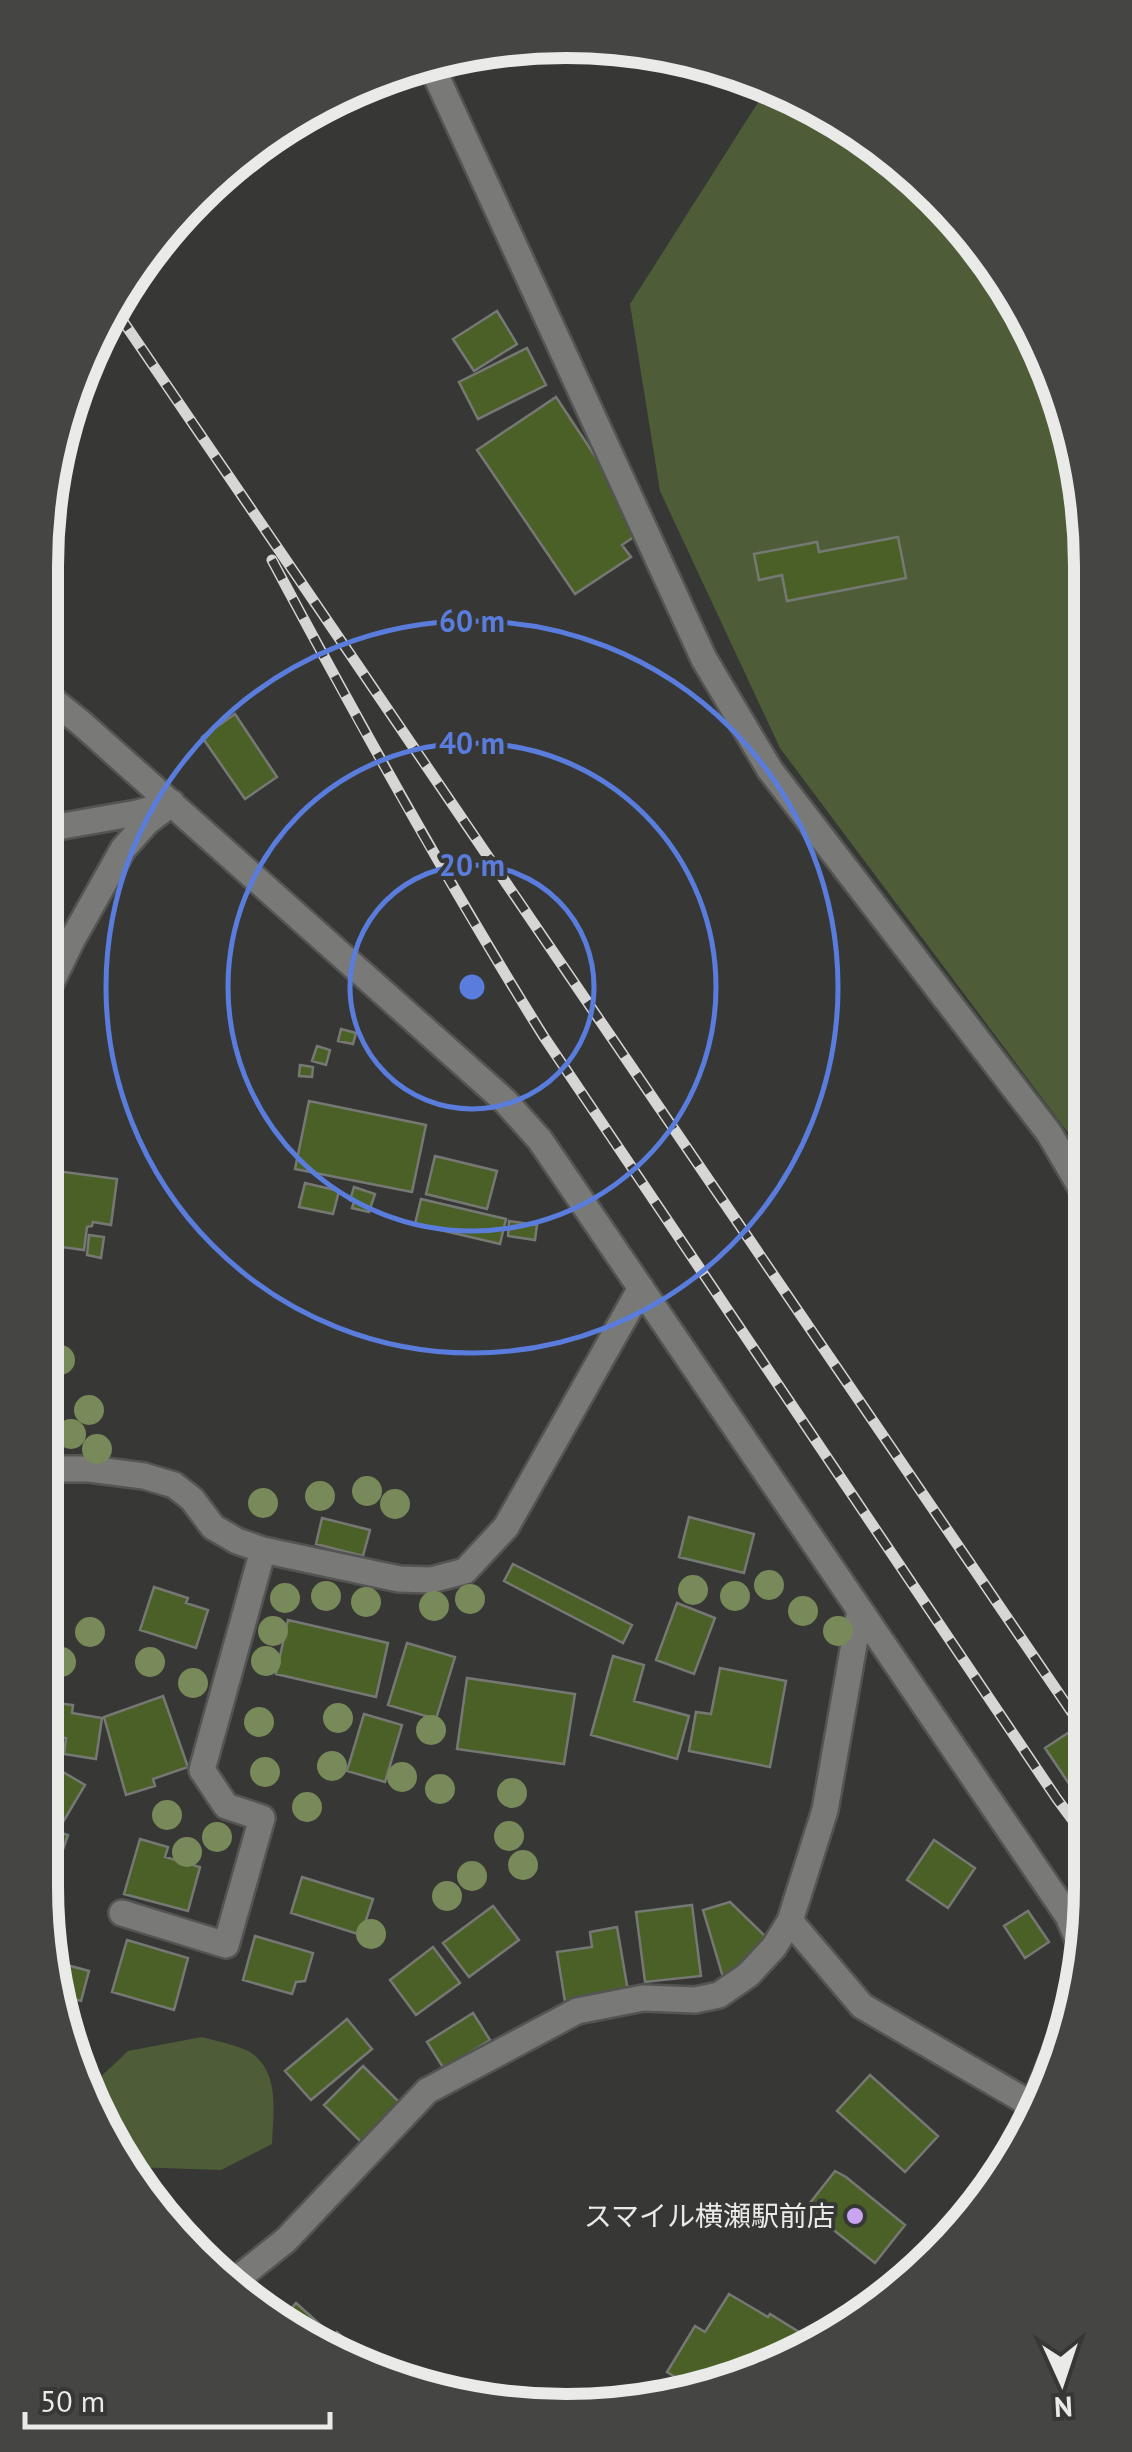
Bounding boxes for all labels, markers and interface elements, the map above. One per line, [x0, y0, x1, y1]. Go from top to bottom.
text: 60 m [439, 601, 505, 640]
text: 40 m [439, 723, 505, 762]
text: 20 m [439, 845, 505, 884]
centre of rings [454, 969, 490, 1005]
place label: スマイル横瀬駅前店 [584, 2197, 835, 2234]
marker: スマイル横瀬駅前店 [844, 2205, 866, 2227]
north arrow [1012, 2332, 1112, 2432]
scale bar [25, 2367, 330, 2429]
text: 50 m [40, 2381, 105, 2420]
text: N [1053, 2389, 1073, 2426]

